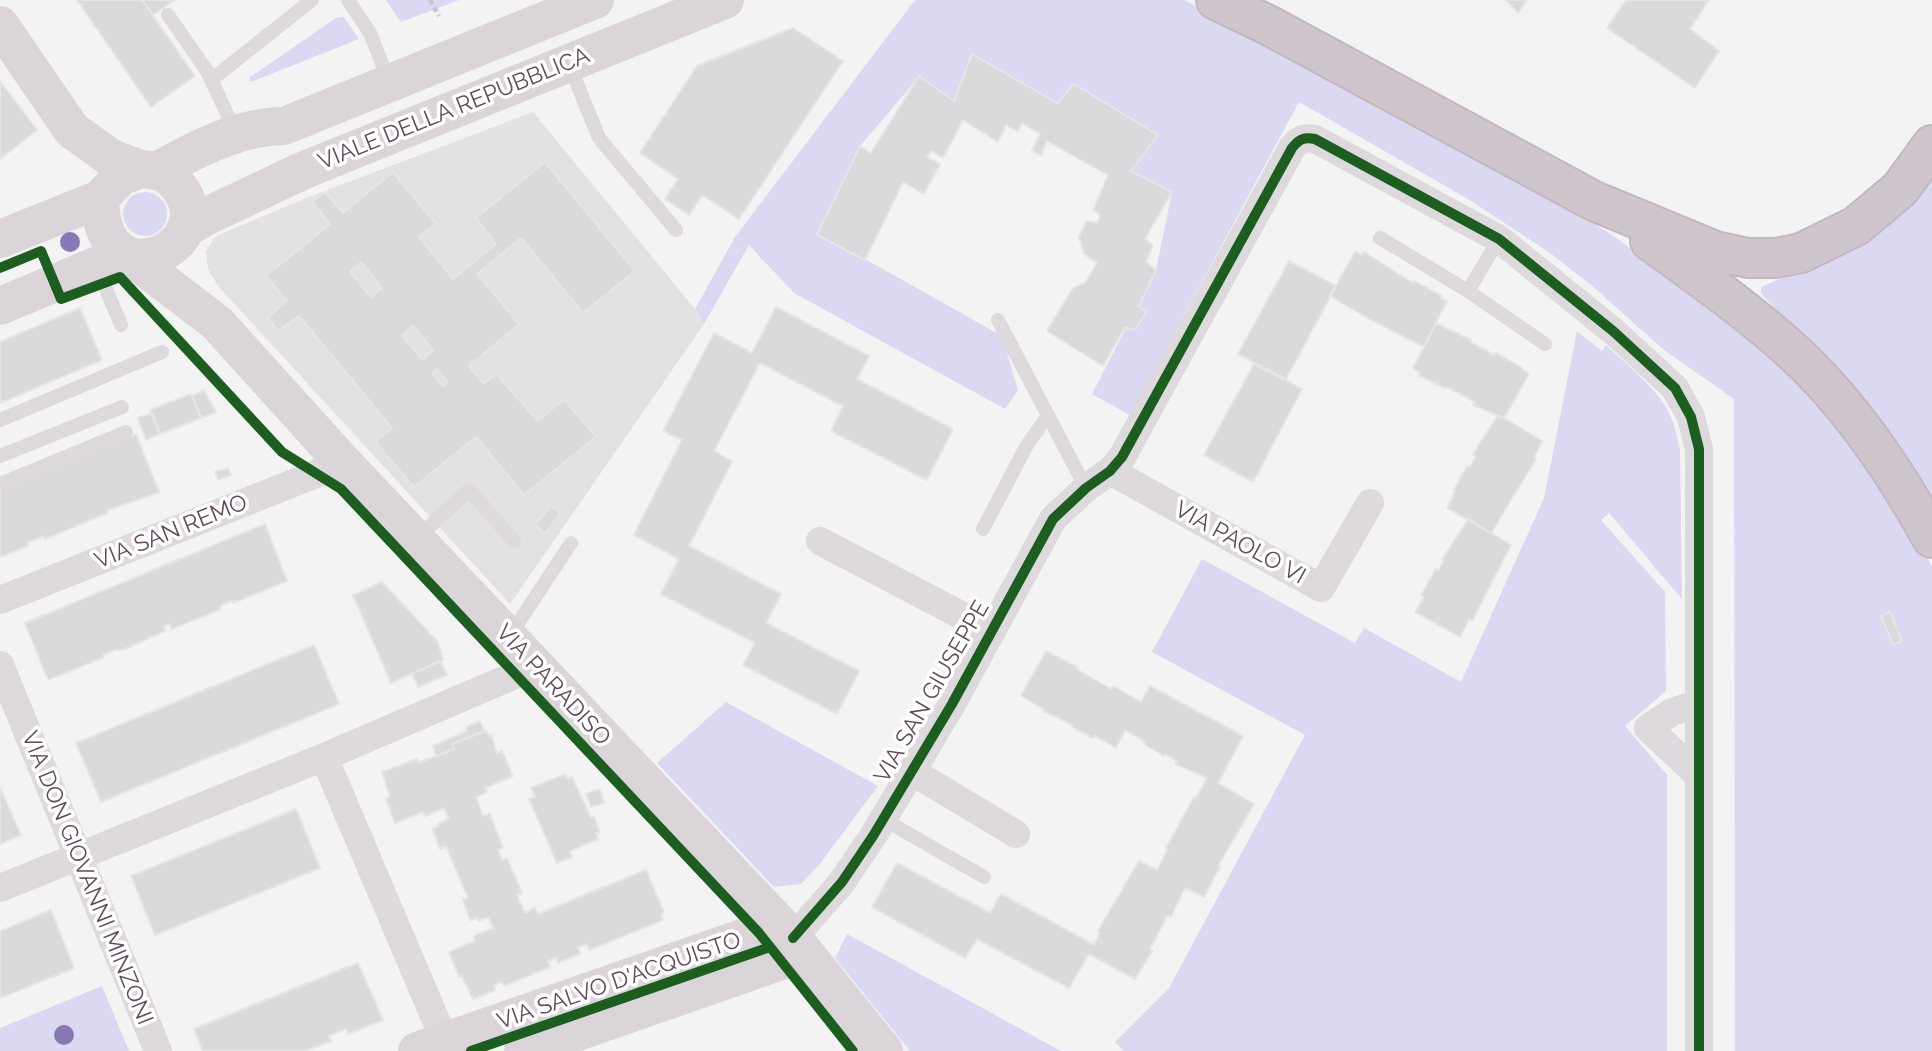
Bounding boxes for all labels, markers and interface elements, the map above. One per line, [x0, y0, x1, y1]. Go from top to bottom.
street label: VIALE DELLA REPUBBLICA [314, 42, 594, 176]
street label: VIA SAN REMO [91, 489, 251, 575]
street label: VIA PAOLO VI [1170, 496, 1310, 590]
street label: VIA SAN GIUSEPPE [869, 596, 995, 788]
street label: VIA PARADISO [490, 619, 616, 751]
street label: VIA DON GIOVANNI MINZONI [15, 727, 159, 1029]
street label: VIA SALVO D'ACQUISTO [493, 926, 745, 1036]

